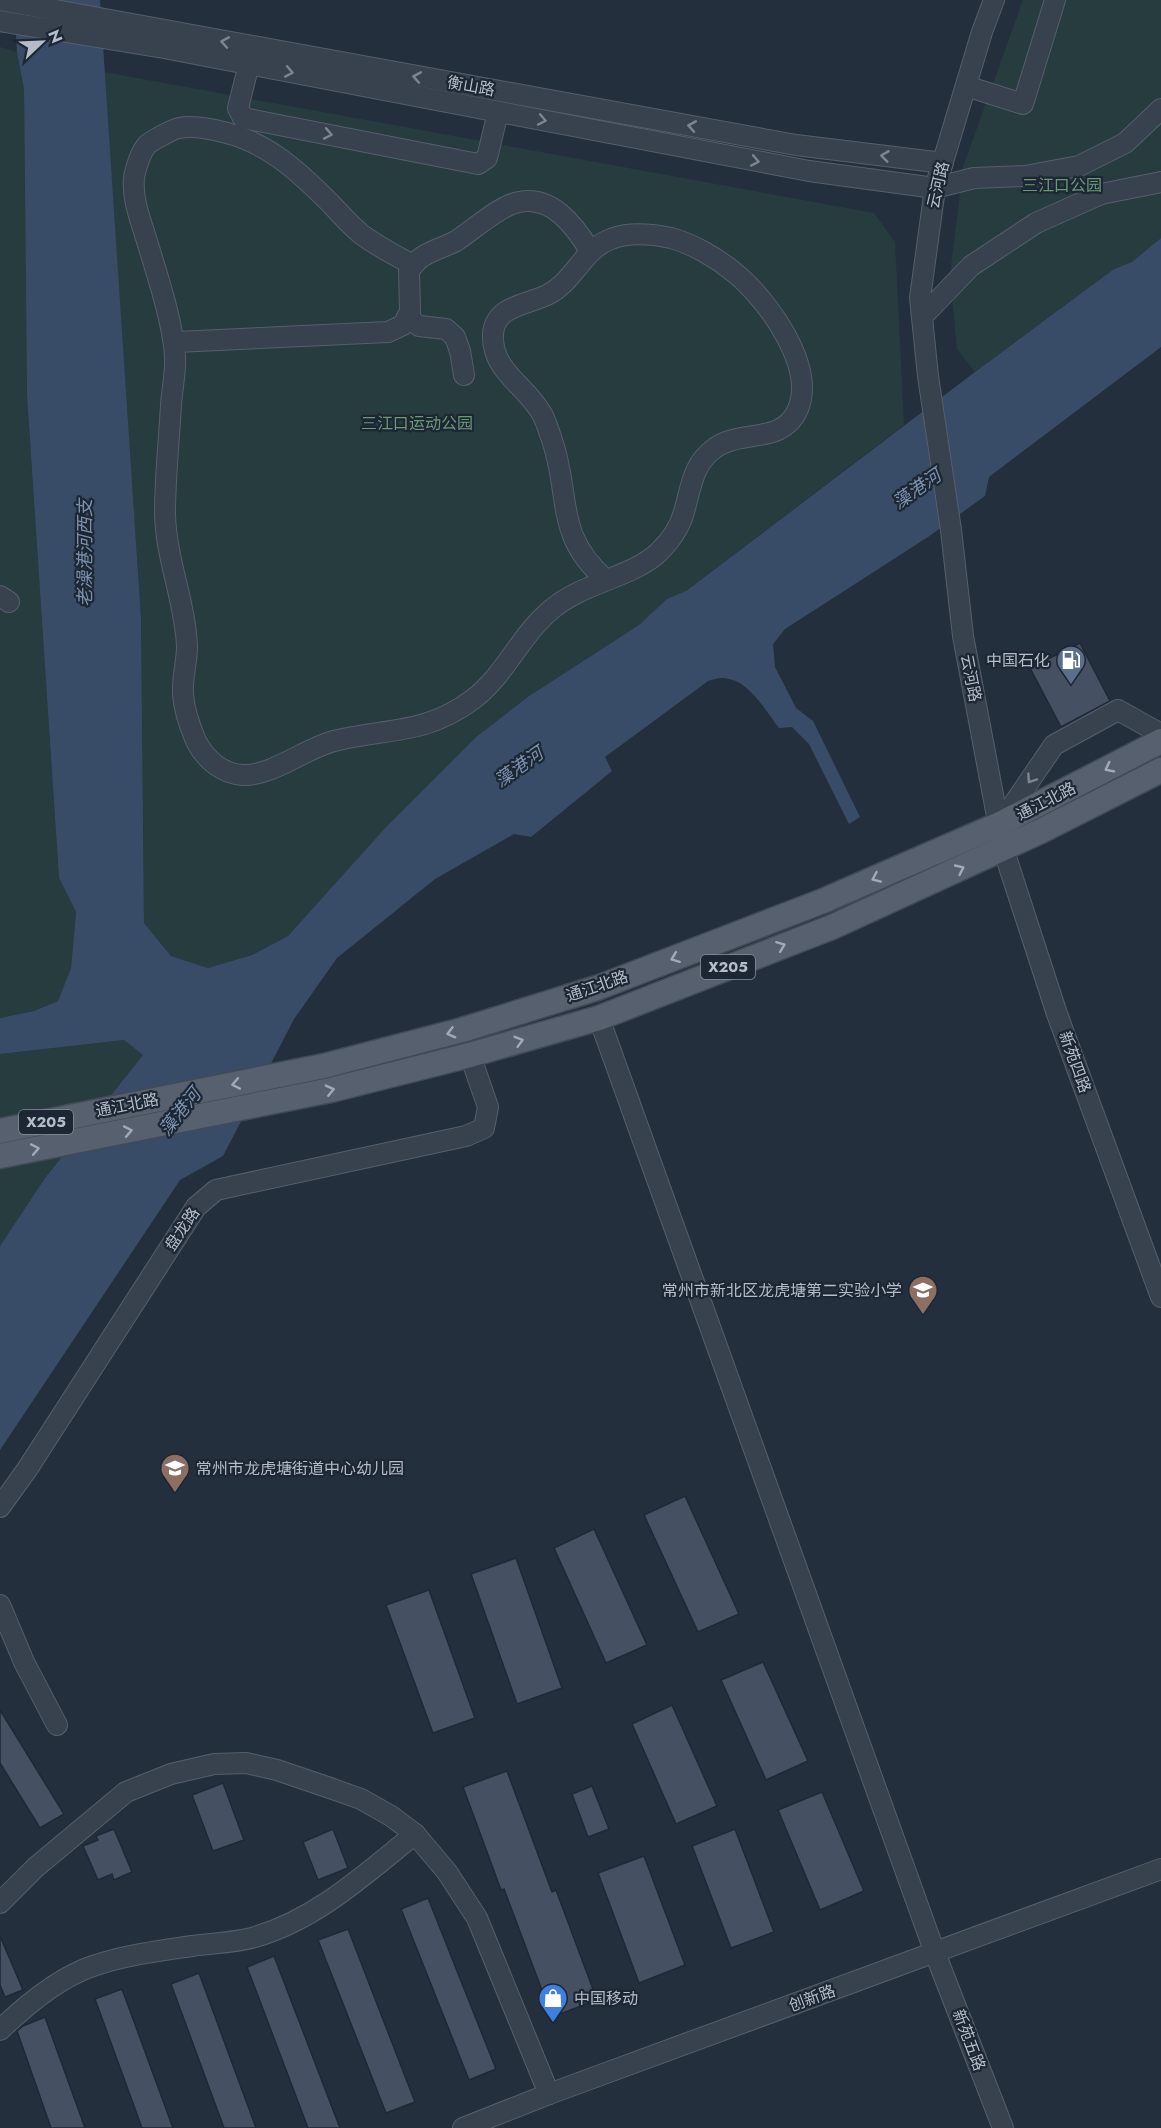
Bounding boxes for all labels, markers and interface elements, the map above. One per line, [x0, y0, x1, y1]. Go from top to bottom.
north arrow [12, 12, 72, 72]
text: N [42, 26, 68, 47]
one-way arrow [221, 36, 231, 49]
one-way arrow [284, 65, 294, 78]
one-way arrow [413, 71, 422, 83]
street label: 衡山路 [445, 71, 497, 101]
one-way arrow [537, 113, 547, 126]
one-way arrow [687, 120, 697, 133]
one-way arrow [323, 127, 333, 140]
one-way arrow [880, 150, 889, 162]
one-way arrow [749, 154, 759, 167]
street label: 云河路 [921, 159, 955, 211]
park label: 三江口公园 [1022, 174, 1102, 197]
park label: 三江口运动公园 [361, 412, 473, 435]
water label: 藻港河 [887, 461, 949, 515]
water label: 老澡港河西支 [72, 497, 98, 607]
fuel station icon: 中国石化 [1055, 644, 1087, 686]
place label: 中国石化 [986, 649, 1050, 672]
street label: 云河路 [955, 652, 987, 704]
water label: 藻港河 [489, 739, 551, 793]
one-way arrow [1105, 761, 1115, 772]
one-way arrow [1027, 773, 1038, 784]
street label: 通江北路 [1012, 776, 1080, 826]
one-way arrow [954, 864, 965, 876]
one-way arrow [871, 870, 882, 882]
one-way arrow [776, 941, 786, 954]
one-way arrow [670, 950, 681, 963]
road number: X205 [701, 955, 755, 979]
street label: 通江北路 [563, 965, 631, 1007]
one-way arrow [446, 1026, 456, 1039]
street label: 新苑四路 [1053, 1028, 1097, 1096]
one-way arrow [513, 1036, 524, 1048]
one-way arrow [231, 1077, 241, 1090]
water label: 藻港河 [153, 1081, 209, 1141]
one-way arrow [325, 1085, 335, 1098]
street label: 通江北路 [93, 1088, 161, 1122]
road number: X205 [19, 1110, 73, 1134]
one-way arrow [122, 1125, 132, 1138]
one-way arrow [30, 1143, 40, 1156]
street label: 盘龙路 [159, 1203, 205, 1255]
school or university icon: 常州市新北区龙虎塘第二实验小学 [907, 1274, 939, 1316]
place label: 常州市新北区龙虎塘第二实验小学 [662, 1279, 902, 1302]
school or university icon: 常州市龙虎塘街道中心幼儿园 [159, 1452, 191, 1494]
place label: 常州市龙虎塘街道中心幼儿园 [196, 1457, 404, 1480]
street label: 创新路 [786, 1979, 838, 2017]
shop icon: 中国移动 [537, 1982, 569, 2024]
place label: 中国移动 [574, 1987, 638, 2010]
street label: 新苑五路 [947, 2006, 991, 2074]

